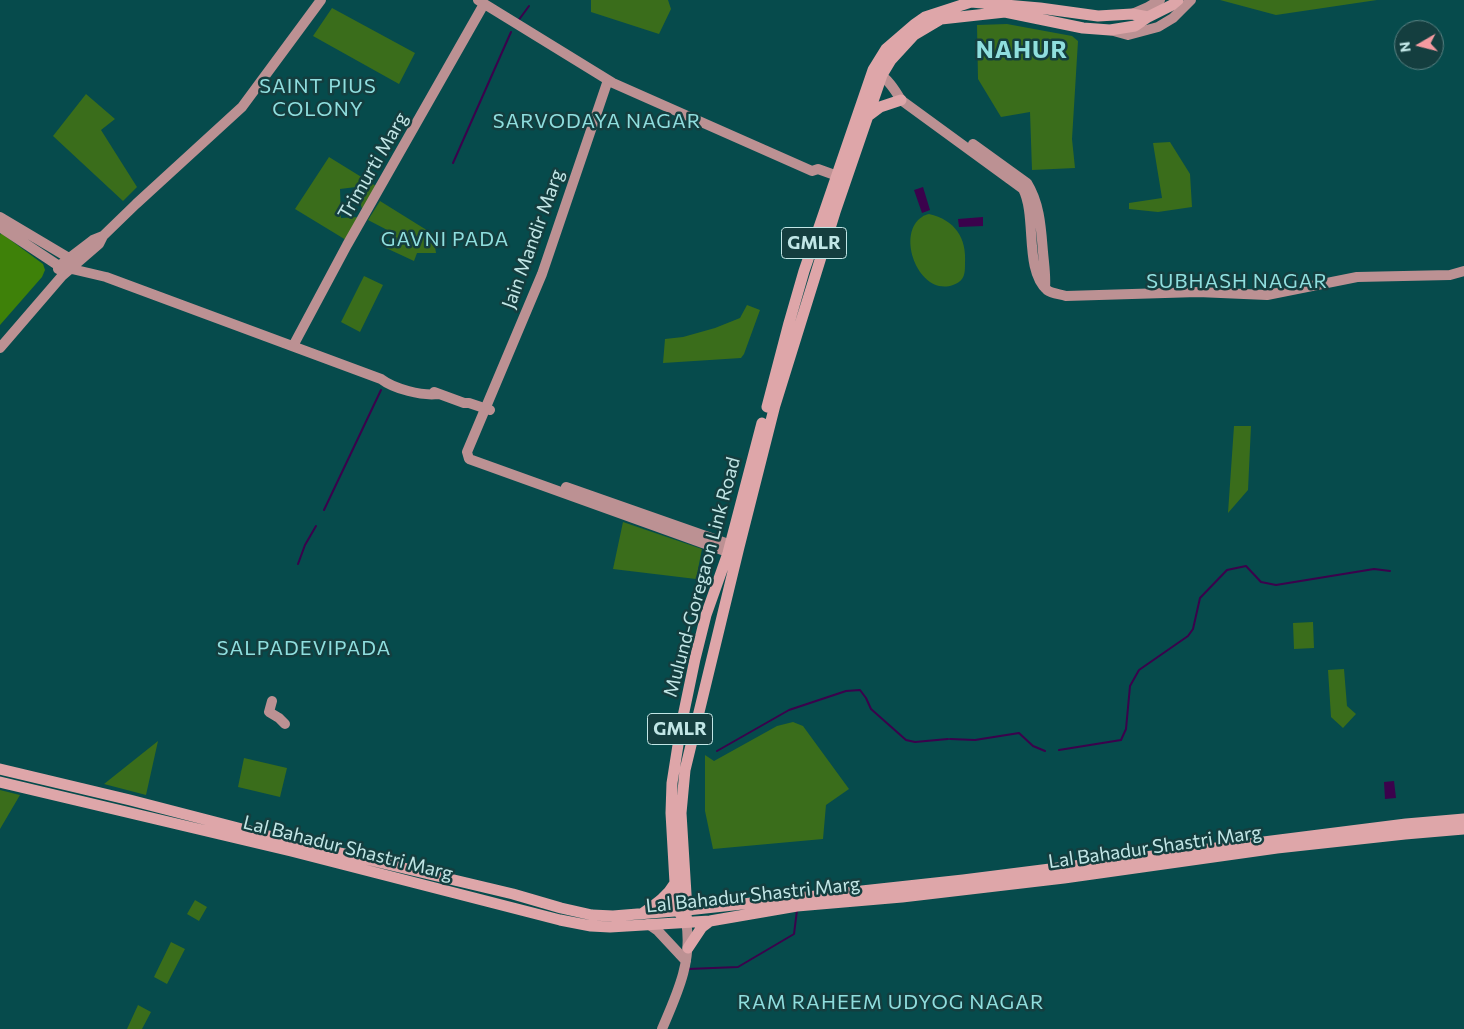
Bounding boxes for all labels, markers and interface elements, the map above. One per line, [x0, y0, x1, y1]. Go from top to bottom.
north arrow [1394, 20, 1444, 70]
district label: NAHUR [975, 36, 1069, 64]
text: N [1395, 41, 1414, 53]
district label: SAINT PIUS COLONY [258, 74, 378, 121]
street label: Trimurti Marg [333, 108, 413, 224]
district label: SARVODAYA NAGAR [491, 109, 703, 133]
street label: Jain Mandir Marg [497, 166, 569, 312]
district label: GAVNI PADA [380, 227, 510, 251]
road number: GMLR [782, 228, 846, 258]
district label: SUBHASH NAGAR [1145, 269, 1329, 293]
street label: Mulund-Goregaon Link Road [659, 454, 745, 700]
district label: SALPADEVIPADA [215, 636, 393, 660]
road number: GMLR [648, 714, 712, 744]
street label: Lal Bahadur Shastri Marg [241, 811, 455, 885]
street label: Lal Bahadur Shastri Marg [1047, 821, 1263, 873]
street label: Lal Bahadur Shastri Marg [645, 872, 861, 918]
district label: RAM RAHEEM UDYOG NAGAR [735, 990, 1047, 1014]

